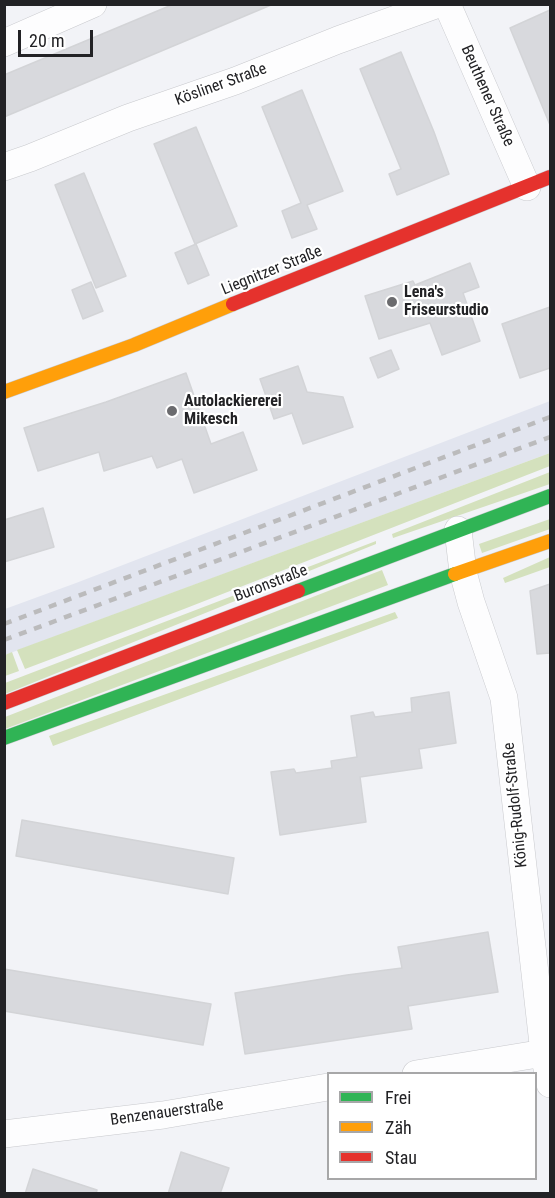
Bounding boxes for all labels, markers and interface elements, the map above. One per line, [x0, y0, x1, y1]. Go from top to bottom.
scale bar [21, 18, 96, 56]
text: 20 m [29, 30, 64, 51]
street label: Beuthener Straße [456, 42, 518, 150]
street label: Kösliner Straße [173, 60, 269, 110]
street label: Liegnitzer Straße [219, 242, 325, 300]
place label: Lena's Friseurstudio [404, 283, 489, 321]
marker: Lena's Friseurstudio [385, 295, 399, 309]
place label: Autolackiererei Mikesch [184, 392, 282, 430]
marker: Autolackiererei Mikesch [165, 404, 179, 418]
street label: Buronstraße [232, 561, 310, 607]
street label: König-Rudolf-Straße [500, 741, 532, 869]
legend [327, 1072, 537, 1180]
text: Frei [385, 1087, 411, 1108]
street label: Benzenauerstraße [109, 1096, 225, 1130]
text: Zäh [385, 1117, 412, 1138]
text: Stau [385, 1147, 417, 1168]

